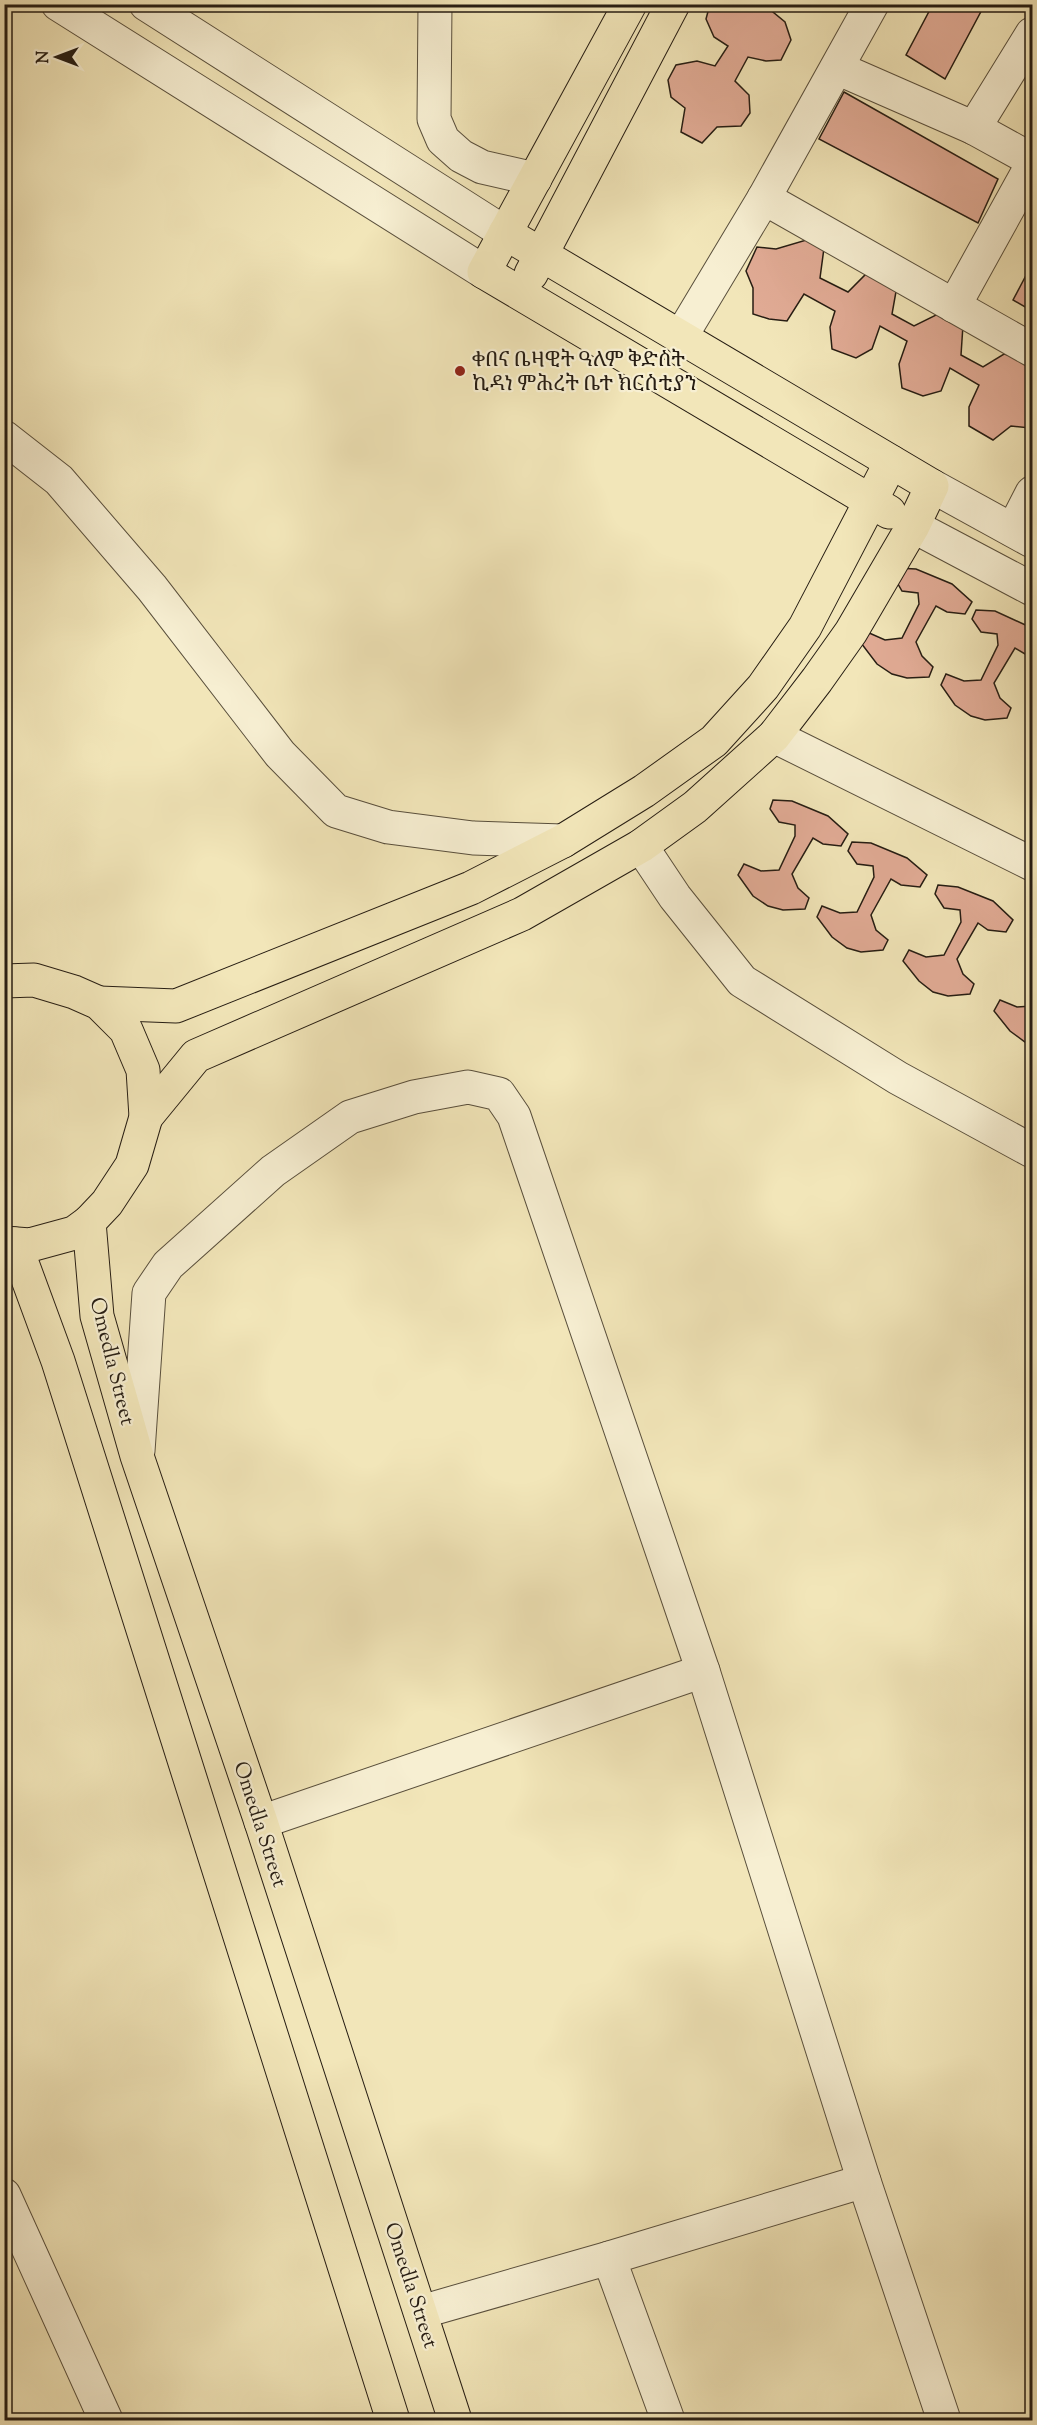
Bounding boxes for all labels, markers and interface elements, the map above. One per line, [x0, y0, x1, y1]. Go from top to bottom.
north arrow [27, 27, 87, 87]
text: N [33, 50, 56, 63]
place label: ቀበና ቤዛዊት ዓለም ቅድስት ኪዳነ ምሕረት ቤተ ክርስቲያን [472, 346, 697, 400]
marker: ቀበና ቤዛዊት ዓለም ቅድስት ኪዳነ ምሕረት ቤተ ክርስቲያን [453, 364, 467, 378]
street label: Omedla Street [81, 1294, 141, 1429]
street label: Omedla Street [225, 1758, 294, 1892]
street label: Omedla Street [376, 2219, 445, 2353]

